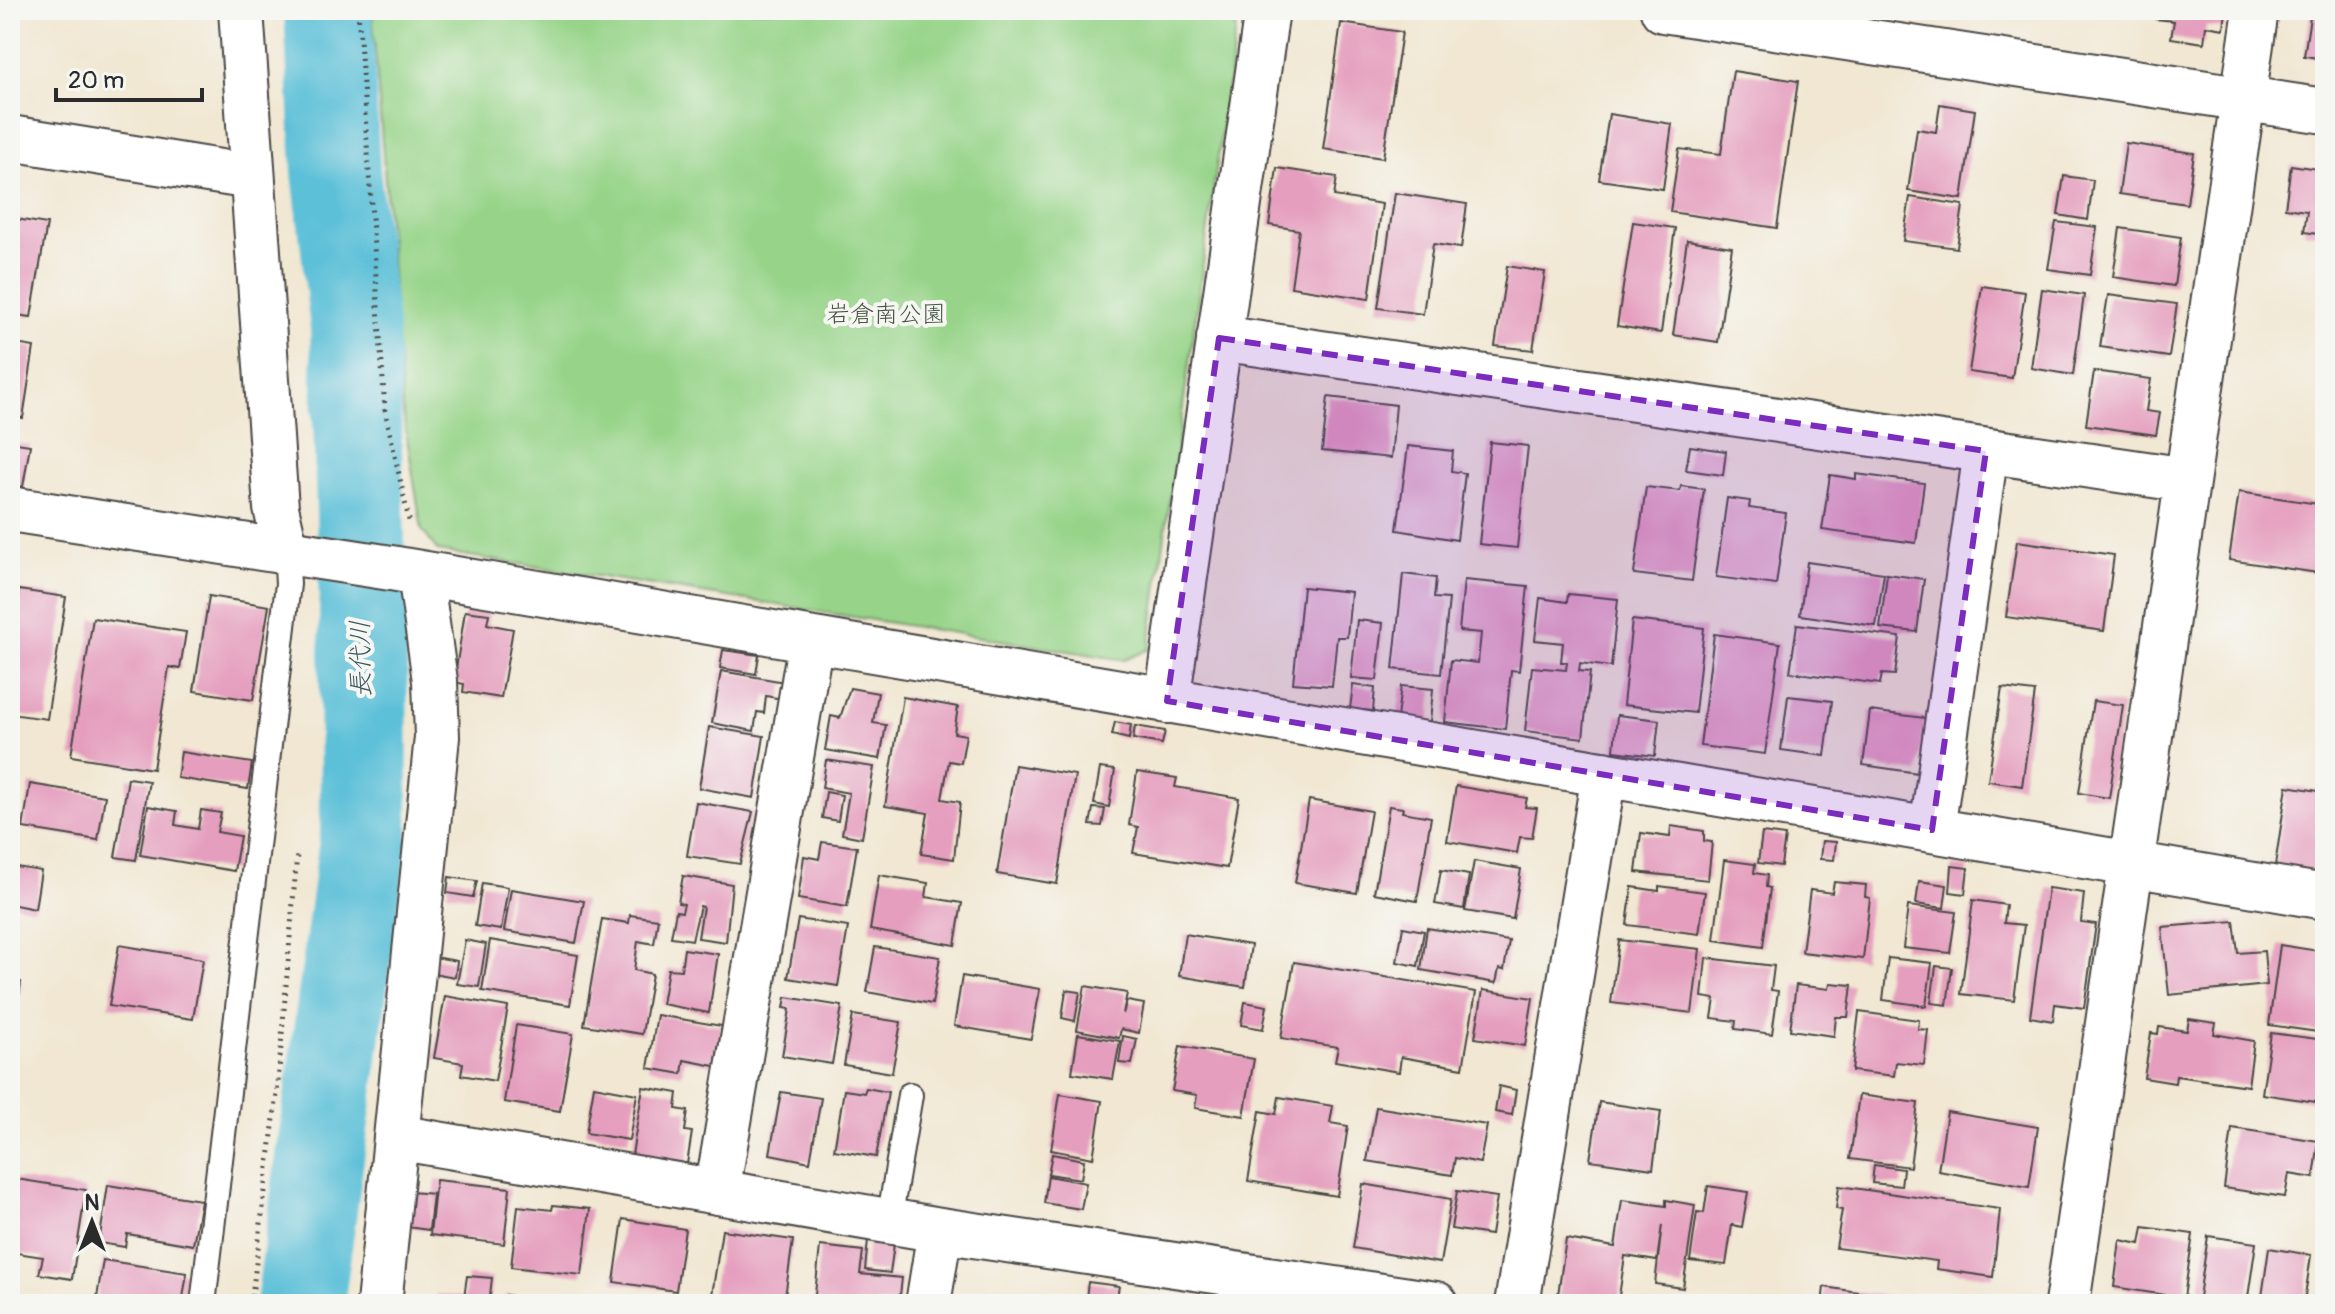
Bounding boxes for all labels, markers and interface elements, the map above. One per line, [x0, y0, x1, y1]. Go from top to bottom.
scale bar [56, 52, 202, 102]
text: 20 m [68, 66, 124, 95]
park label: 岩倉南公園 [826, 300, 946, 329]
water label: 長代川 [344, 620, 378, 698]
north arrow [52, 1182, 132, 1262]
text: N [85, 1189, 100, 1217]

